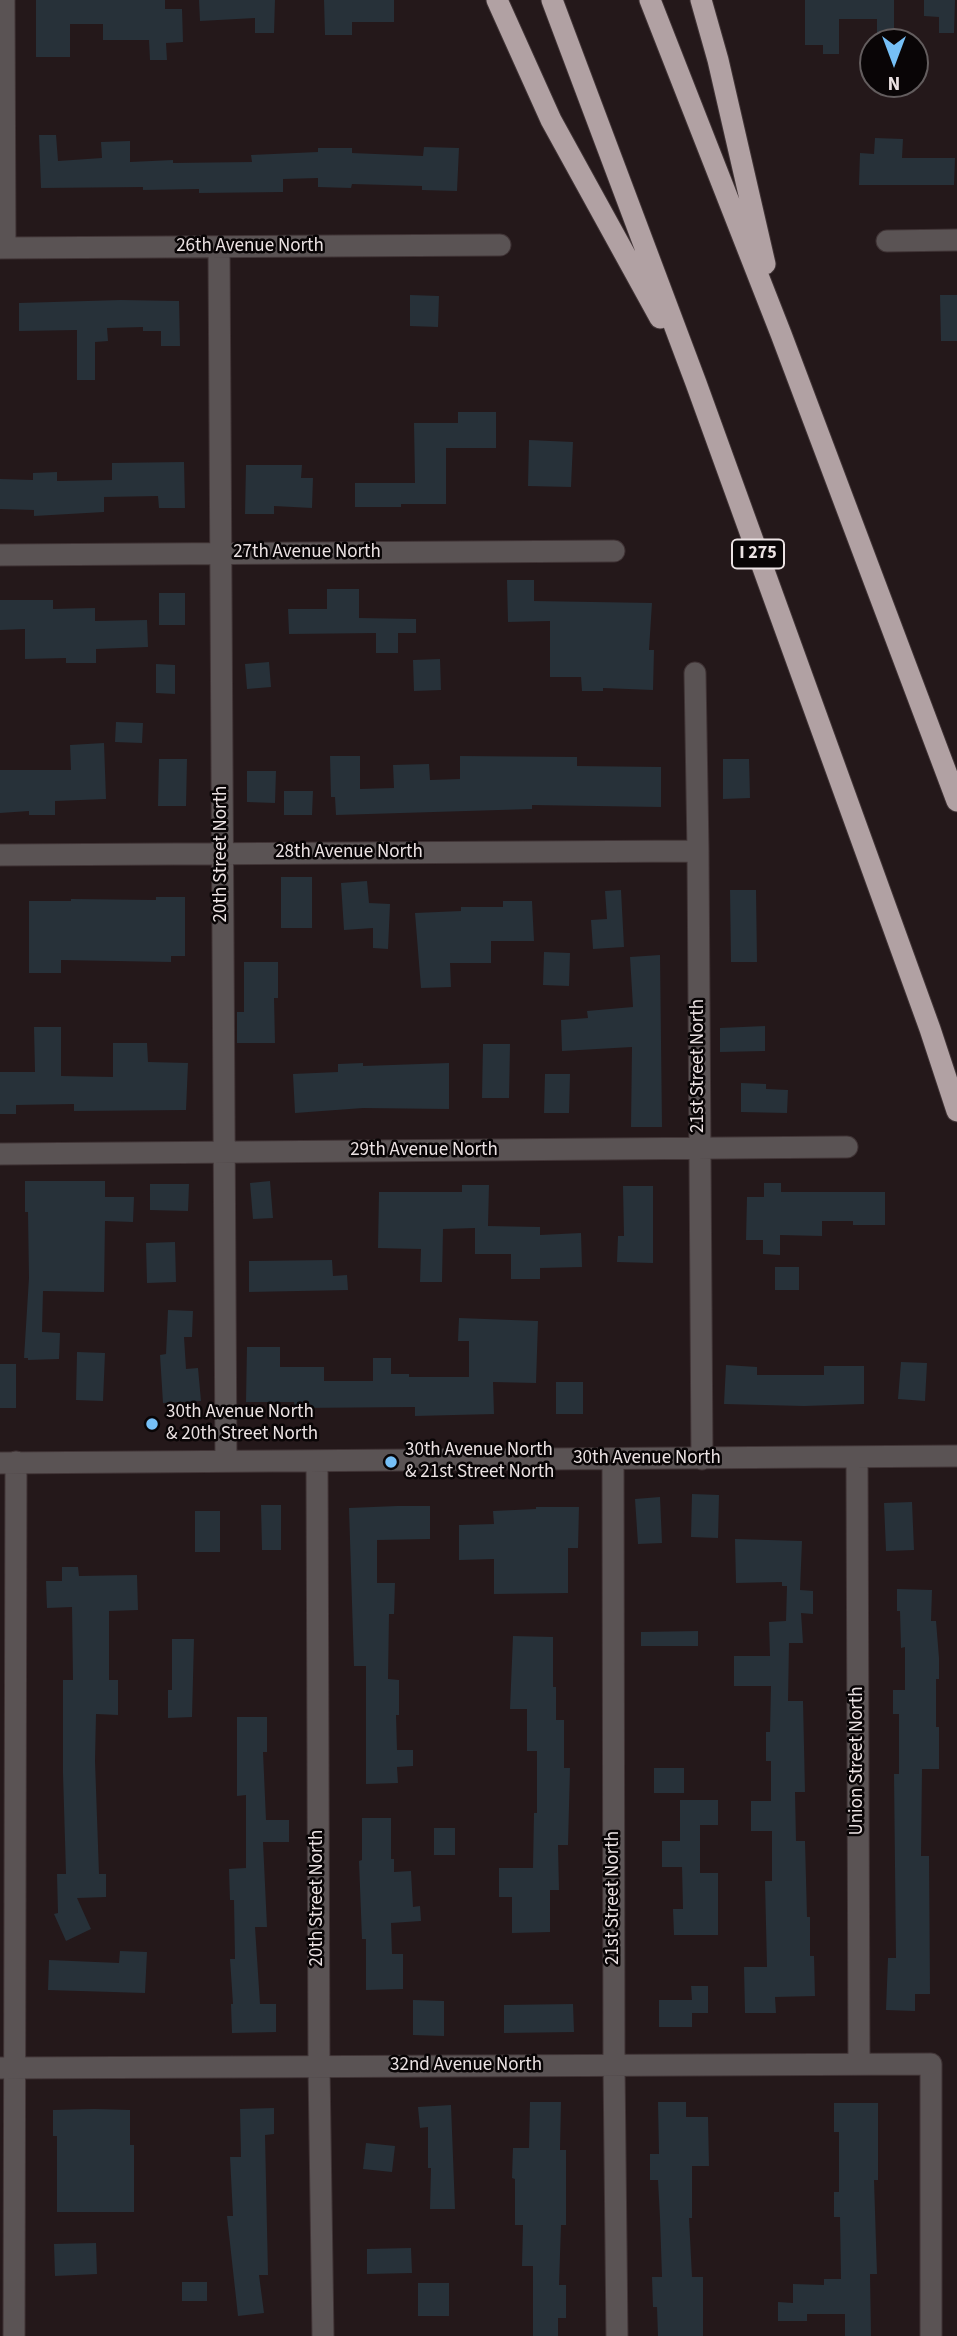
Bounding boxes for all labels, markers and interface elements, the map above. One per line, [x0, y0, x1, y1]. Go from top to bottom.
north arrow [859, 28, 929, 98]
text: N [888, 69, 900, 96]
street label: 26th Avenue North [176, 236, 324, 258]
road number: I 275 [732, 540, 784, 568]
street label: 27th Avenue North [233, 542, 381, 564]
street label: 20th Street North [211, 786, 233, 922]
street label: 28th Avenue North [275, 842, 423, 864]
street label: 21st Street North [688, 999, 710, 1133]
street label: 29th Avenue North [350, 1140, 498, 1162]
place label: 30th Avenue North & 20th Street North [166, 1402, 318, 1446]
marker: 30th Avenue North & 20th Street North [144, 1416, 160, 1432]
place label: 30th Avenue North & 21st Street North [405, 1440, 554, 1484]
street label: 30th Avenue North [573, 1448, 721, 1470]
marker: 30th Avenue North & 21st Street North [383, 1454, 399, 1470]
street label: Union Street North [847, 1686, 869, 1836]
street label: 20th Street North [307, 1830, 329, 1966]
street label: 21st Street North [603, 1831, 625, 1965]
street label: 32nd Avenue North [390, 2055, 542, 2077]

